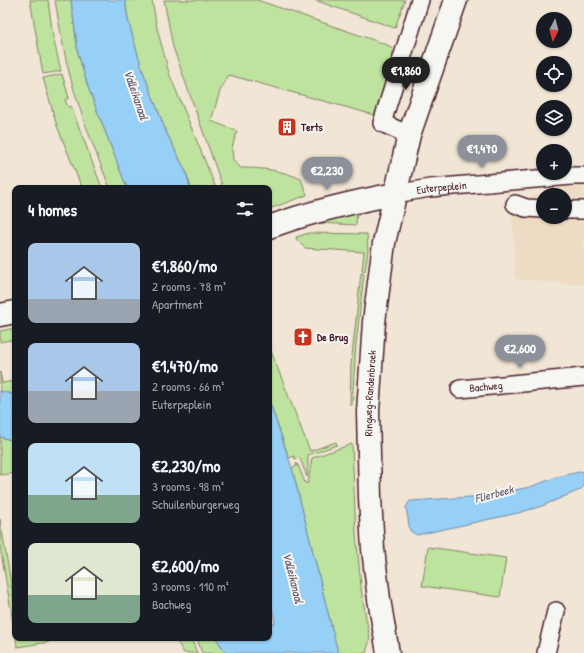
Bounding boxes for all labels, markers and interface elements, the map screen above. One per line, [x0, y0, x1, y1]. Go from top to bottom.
north arrow [536, 12, 572, 48]
map controls [536, 12, 572, 224]
button: locate [536, 56, 572, 92]
pin: €1,860 [373, 57, 439, 91]
text: €1,860 [391, 61, 421, 79]
water label: Valleikanaal [120, 68, 153, 123]
button: layers [536, 100, 572, 136]
building icon: Terts [276, 116, 298, 138]
place label: Terts [300, 120, 324, 134]
pin: €1,470 [449, 135, 515, 169]
text: €1,470 [467, 139, 497, 157]
button: + [536, 144, 572, 180]
pin: €2,230 [294, 157, 360, 191]
text: €2,230 [311, 161, 343, 179]
street label: Euterpeplein [415, 178, 467, 197]
button: − [536, 188, 572, 224]
text: 4 homes [28, 198, 77, 221]
icon: filters [234, 198, 256, 220]
text: €1,860/mo [152, 254, 217, 277]
icon: home [60, 259, 108, 307]
text: 2 rooms · 78 m² [152, 277, 226, 295]
text: Apartment [152, 295, 203, 313]
church icon: De Brug [292, 326, 314, 348]
place label: De Brug [317, 330, 348, 345]
pin: €2,600 [487, 335, 553, 369]
text: €2,600 [504, 339, 536, 357]
street label: Ringweg-Randenbroek [361, 349, 379, 437]
text: €1,470/mo [152, 354, 218, 377]
icon: home [60, 359, 108, 407]
text: 2 rooms · 66 m² [152, 377, 224, 395]
street label: Bachweg [469, 378, 503, 395]
text: Euterpeplein [152, 395, 211, 413]
text: €2,230/mo [152, 454, 220, 477]
icon: home [60, 459, 108, 507]
text: 3 rooms · 98 m² [152, 477, 224, 495]
water label: Flierbeek [473, 480, 516, 507]
text: Schuilenburgerweg [152, 495, 240, 513]
water label: Valleikanaal [279, 551, 308, 606]
text: €2,600/mo [152, 554, 219, 577]
icon: home [60, 559, 108, 607]
text: 3 rooms · 110 m² [152, 577, 229, 595]
text: Bachweg [152, 595, 191, 613]

